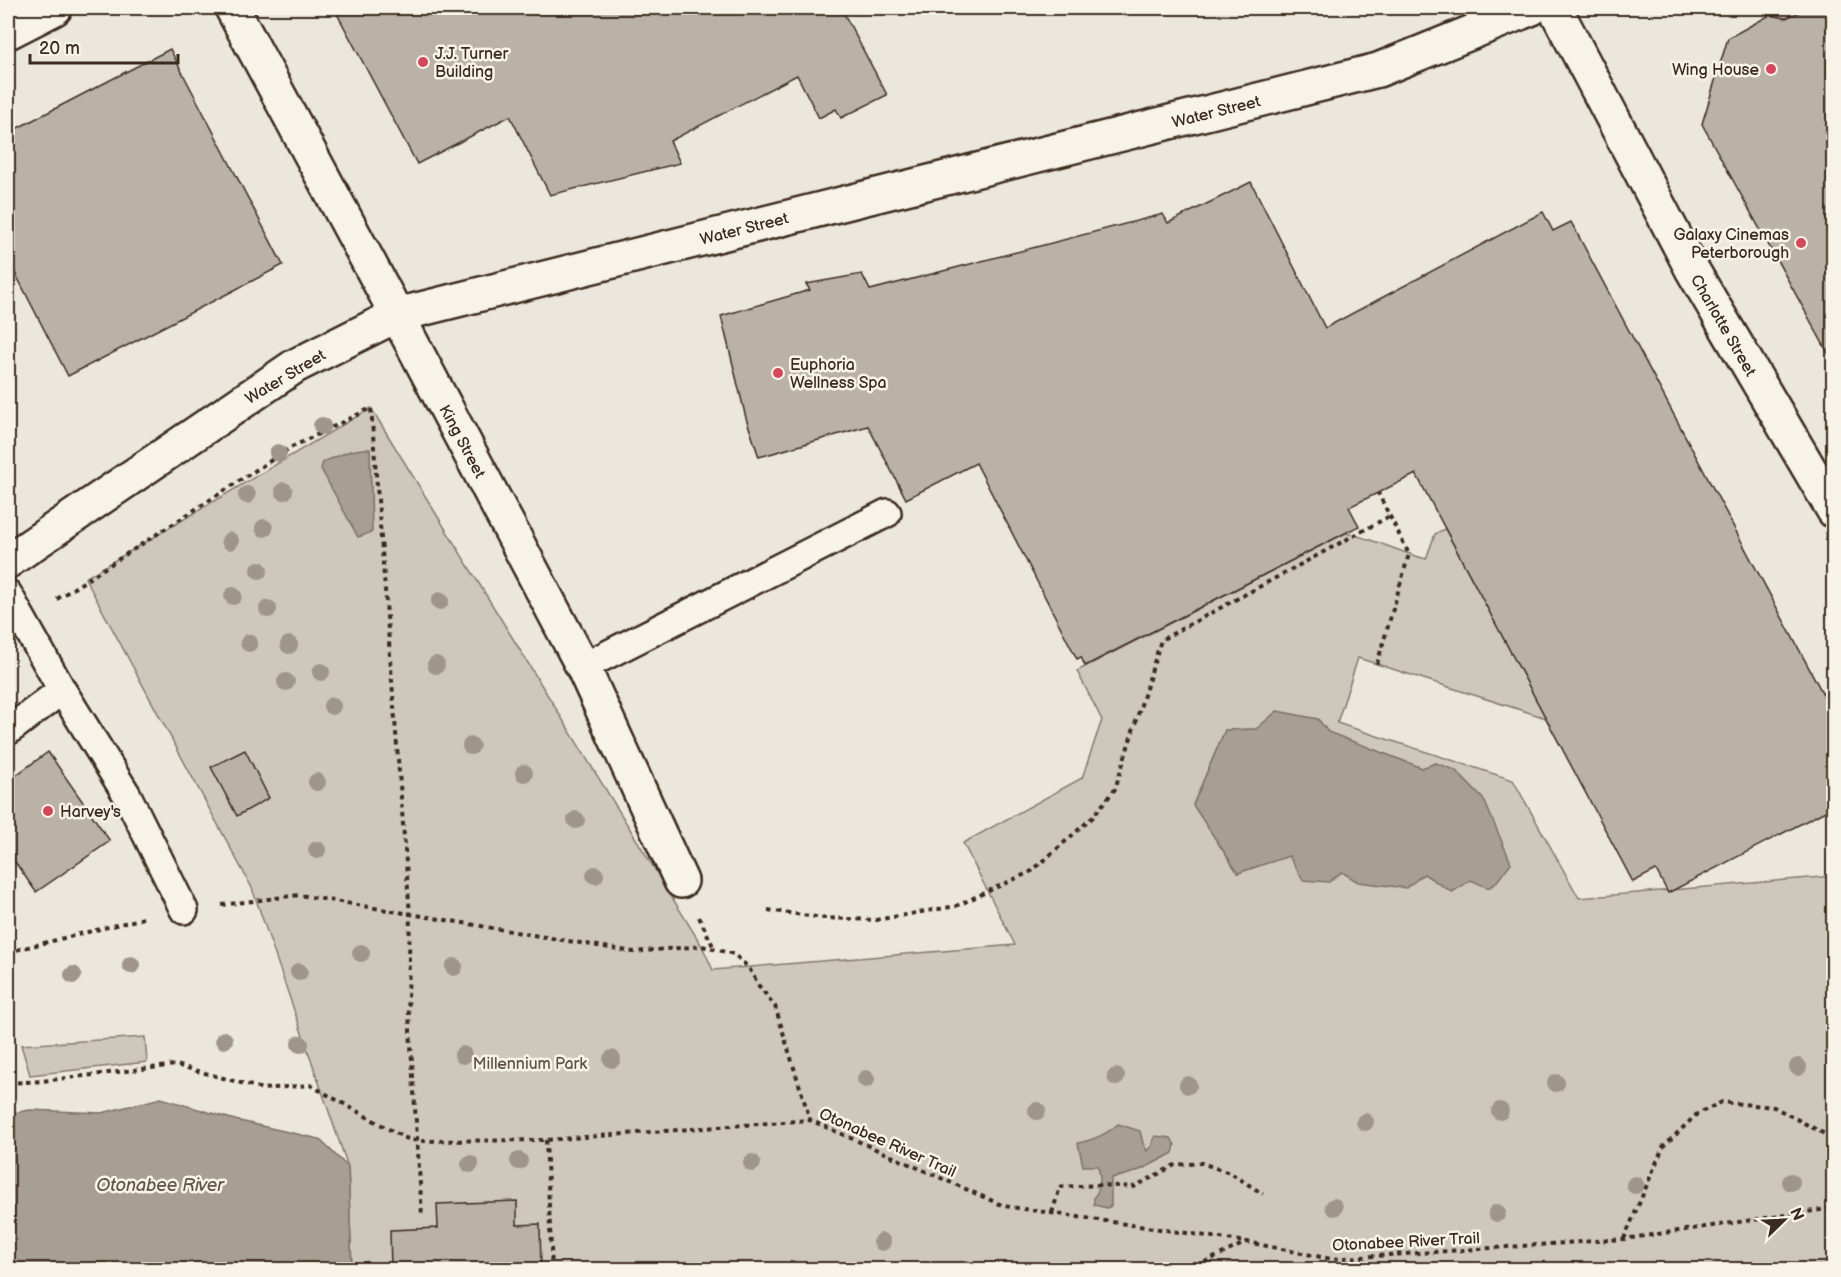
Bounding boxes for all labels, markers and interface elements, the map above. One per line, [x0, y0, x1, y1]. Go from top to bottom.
scale bar [30, 27, 178, 65]
text: 20 m [39, 38, 80, 59]
place label: J.J. Turner Building [435, 45, 508, 82]
marker: J.J. Turner Building [416, 55, 430, 69]
place label: Wing House [1672, 61, 1760, 80]
marker: Wing House [1764, 62, 1778, 76]
street label: Water Street [1170, 92, 1263, 133]
street label: Water Street [698, 209, 791, 250]
place label: Galaxy Cinemas Peterborough [1673, 226, 1789, 263]
marker: Galaxy Cinemas Peterborough [1794, 236, 1808, 250]
street label: Charlotte Street [1686, 272, 1760, 380]
street label: Water Street [242, 346, 329, 409]
place label: Euphoria Wellness Spa [790, 356, 887, 393]
marker: Euphoria Wellness Spa [771, 366, 785, 380]
street label: King Street [434, 402, 489, 482]
place label: Harvey's [60, 803, 121, 822]
marker: Harvey's [41, 804, 55, 818]
park label: Millennium Park [473, 1055, 587, 1074]
street label: Otonabee River Trail [816, 1105, 959, 1182]
water label: Otonabee River [96, 1175, 225, 1196]
north arrow [1754, 1190, 1814, 1250]
text: N [1785, 1205, 1807, 1224]
street label: Otonabee River Trail [1332, 1229, 1480, 1256]

